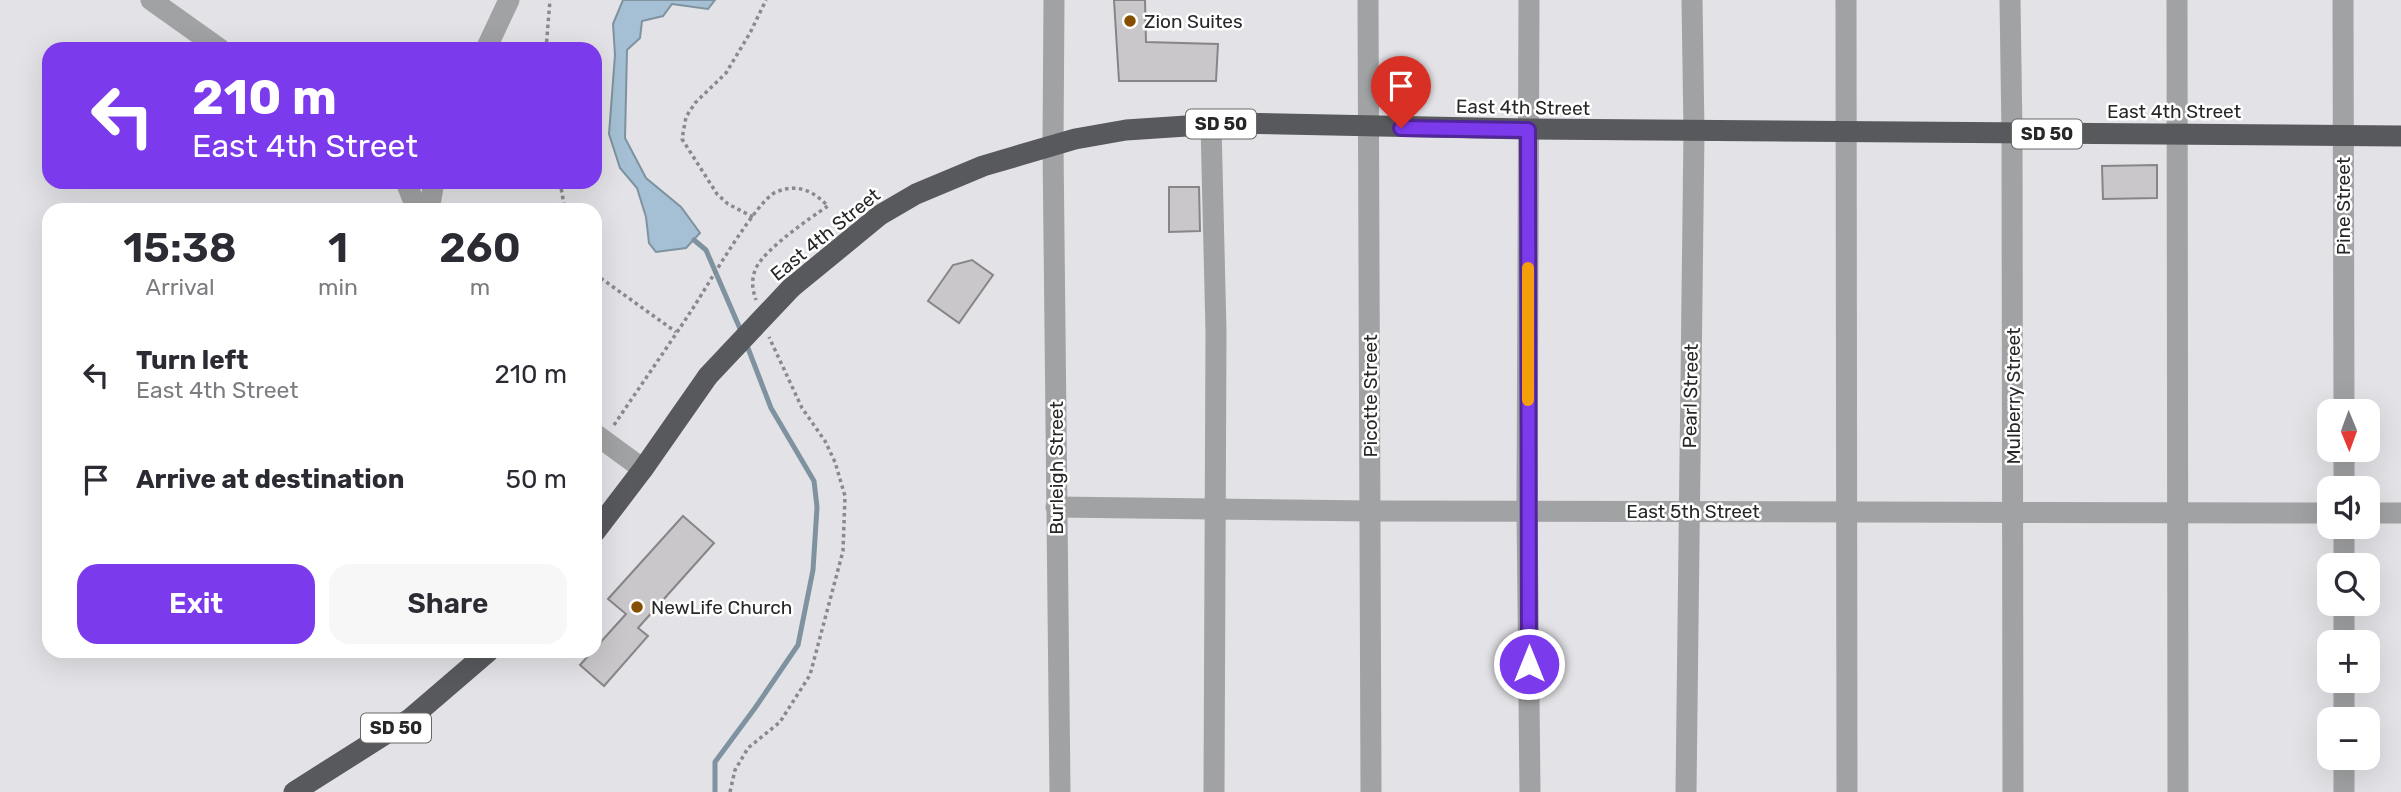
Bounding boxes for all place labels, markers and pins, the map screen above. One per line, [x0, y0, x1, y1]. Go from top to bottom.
place label: Zion Suites [1144, 10, 1243, 33]
marker: Zion Suites [1122, 13, 1138, 29]
pin [1371, 56, 1431, 128]
place label: NewLife Church [651, 596, 792, 619]
marker: NewLife Church [629, 599, 645, 615]

